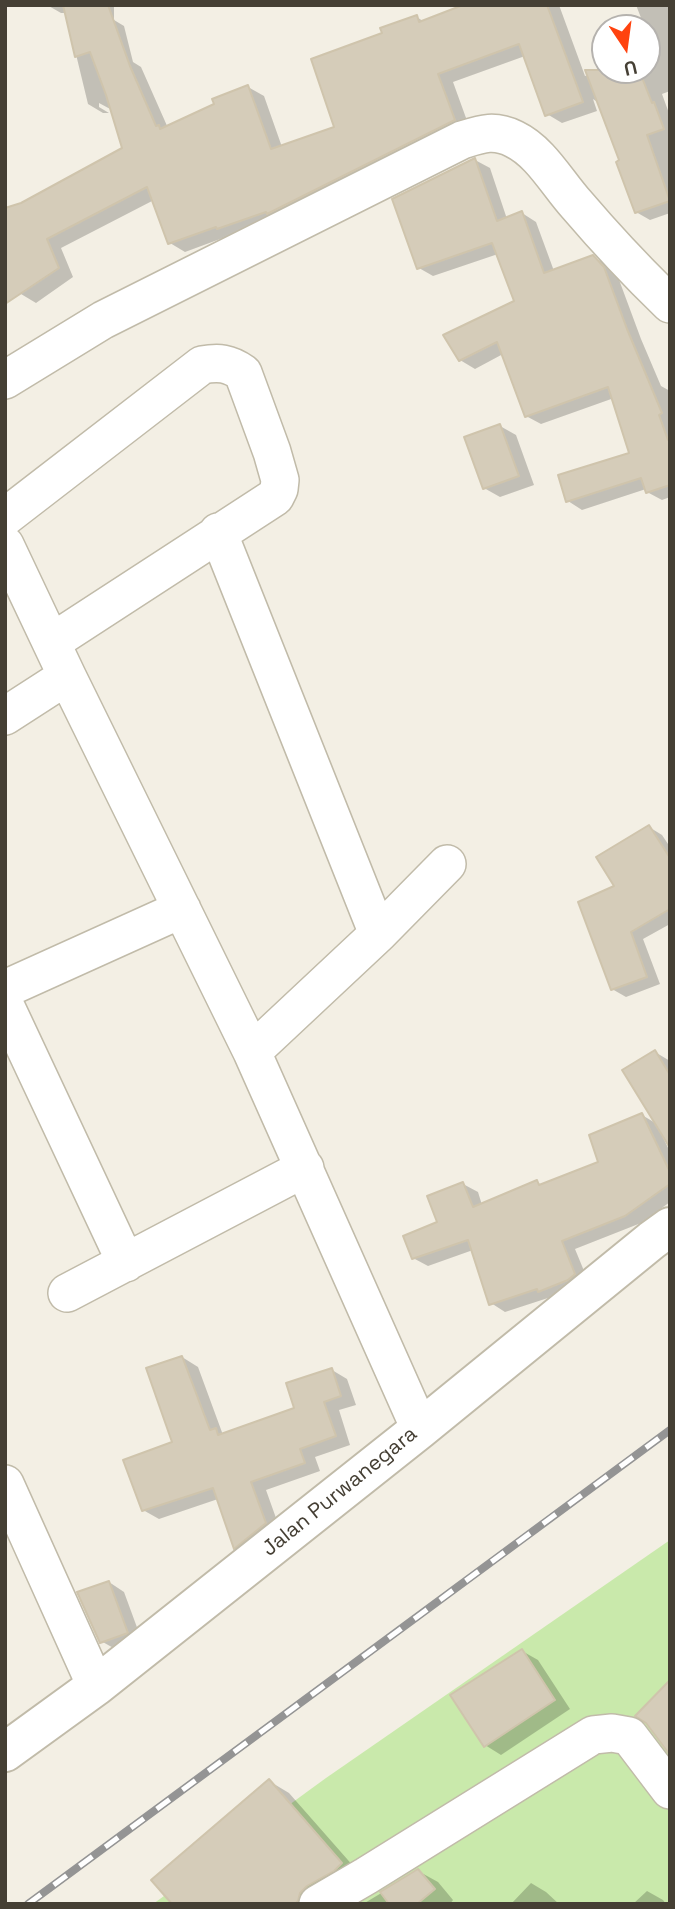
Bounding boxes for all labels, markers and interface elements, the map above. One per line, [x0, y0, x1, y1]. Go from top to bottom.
north arrow [591, 14, 661, 84]
text: U [621, 54, 639, 82]
street label: Jalan Purwanegara [257, 1422, 423, 1562]

